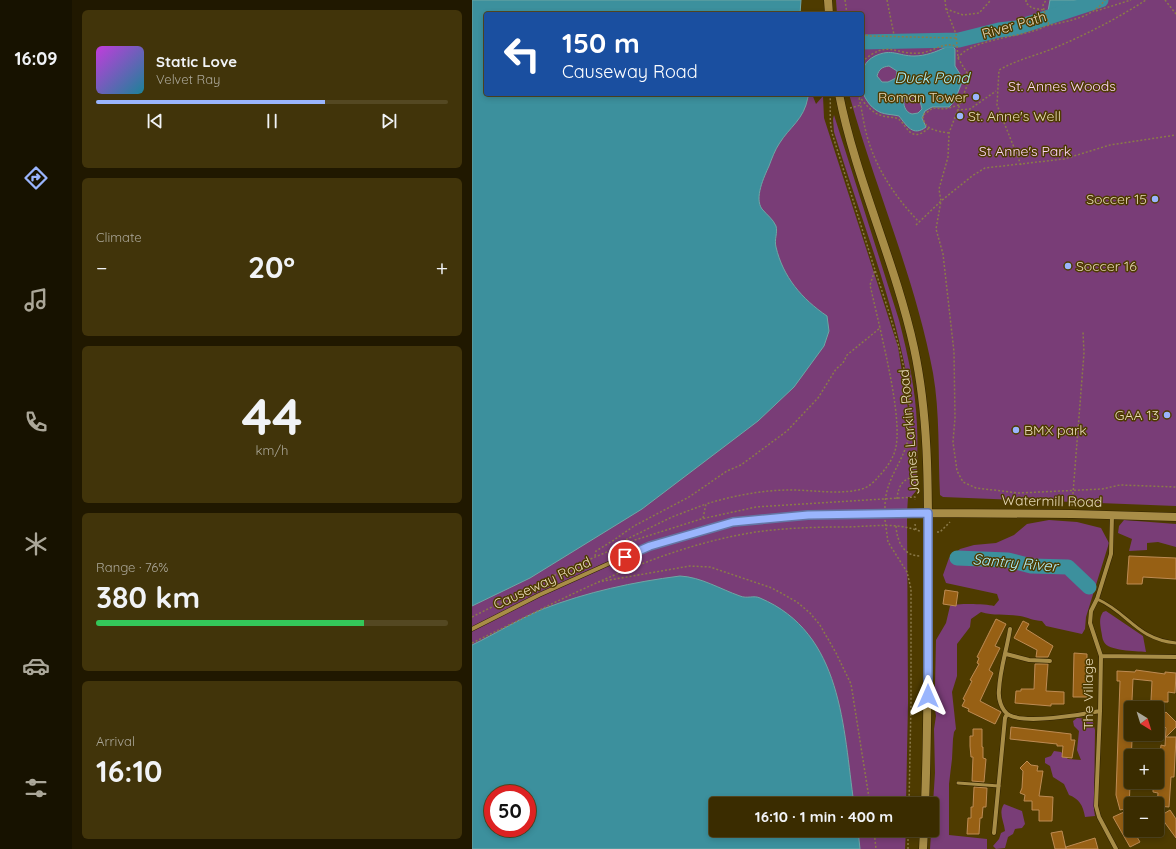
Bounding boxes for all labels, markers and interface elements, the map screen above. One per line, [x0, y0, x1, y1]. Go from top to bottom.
street label: River Path [980, 7, 1048, 43]
text: 150 m [562, 25, 640, 60]
icon: left [496, 28, 548, 80]
text: 16:09 [14, 47, 58, 70]
text: Static Love [156, 52, 237, 71]
text: Causeway Road [562, 60, 698, 83]
water label: Duck Pond [895, 68, 971, 87]
text: Velvet Ray [156, 71, 221, 87]
park label: St. Annes Woods [1008, 77, 1116, 95]
place label: Roman Tower [878, 88, 969, 106]
marker: Roman Tower [971, 92, 981, 102]
place label: St. Anne's Well [968, 107, 1061, 125]
icon: previous [144, 110, 166, 132]
icon: pause [261, 110, 283, 132]
icon: next [378, 110, 400, 132]
marker: St. Anne's Well [955, 111, 965, 121]
park label: St Anne's Park [979, 142, 1071, 160]
icon: directions [22, 164, 50, 192]
place label: Soccer 15 [1086, 190, 1147, 208]
marker: Soccer 15 [1150, 194, 1160, 204]
text: Climate [96, 229, 142, 245]
text: 20° [248, 248, 295, 286]
text: − [96, 254, 107, 282]
text: + [436, 254, 448, 282]
place label: Soccer 16 [1076, 257, 1137, 275]
marker: Soccer 16 [1063, 261, 1073, 271]
icon: music [22, 286, 50, 314]
street label: James Larkin Road [895, 368, 923, 496]
text: 44 [241, 383, 303, 448]
place label: GAA 13 [1115, 406, 1159, 424]
icon: phone [22, 408, 50, 436]
marker: GAA 13 [1162, 410, 1172, 420]
place label: BMX park [1024, 421, 1087, 439]
marker: BMX park [1011, 425, 1021, 435]
text: km/h [256, 442, 288, 458]
street label: Watermill Road [1002, 491, 1102, 511]
icon: climate [22, 530, 50, 558]
pin [608, 540, 642, 574]
icon: arrive [614, 546, 636, 568]
water label: Santry River [972, 549, 1060, 576]
street label: Causeway Road [490, 553, 594, 613]
text: Range · 76% [96, 559, 168, 575]
text: 380 km [96, 578, 200, 616]
icon: car [22, 652, 50, 680]
street label: The Village [1079, 658, 1097, 730]
position arrow [907, 675, 949, 717]
north arrow [1124, 701, 1164, 741]
map controls [1124, 701, 1164, 837]
text: Arrival [96, 733, 135, 749]
button: + [1124, 749, 1164, 789]
text: 16:10 [96, 752, 163, 790]
icon: filters [22, 774, 50, 802]
speed limit sign: 50 [484, 785, 536, 837]
button: − [1124, 797, 1164, 837]
text: 16:10 · 1 min · 400 m [755, 807, 893, 826]

